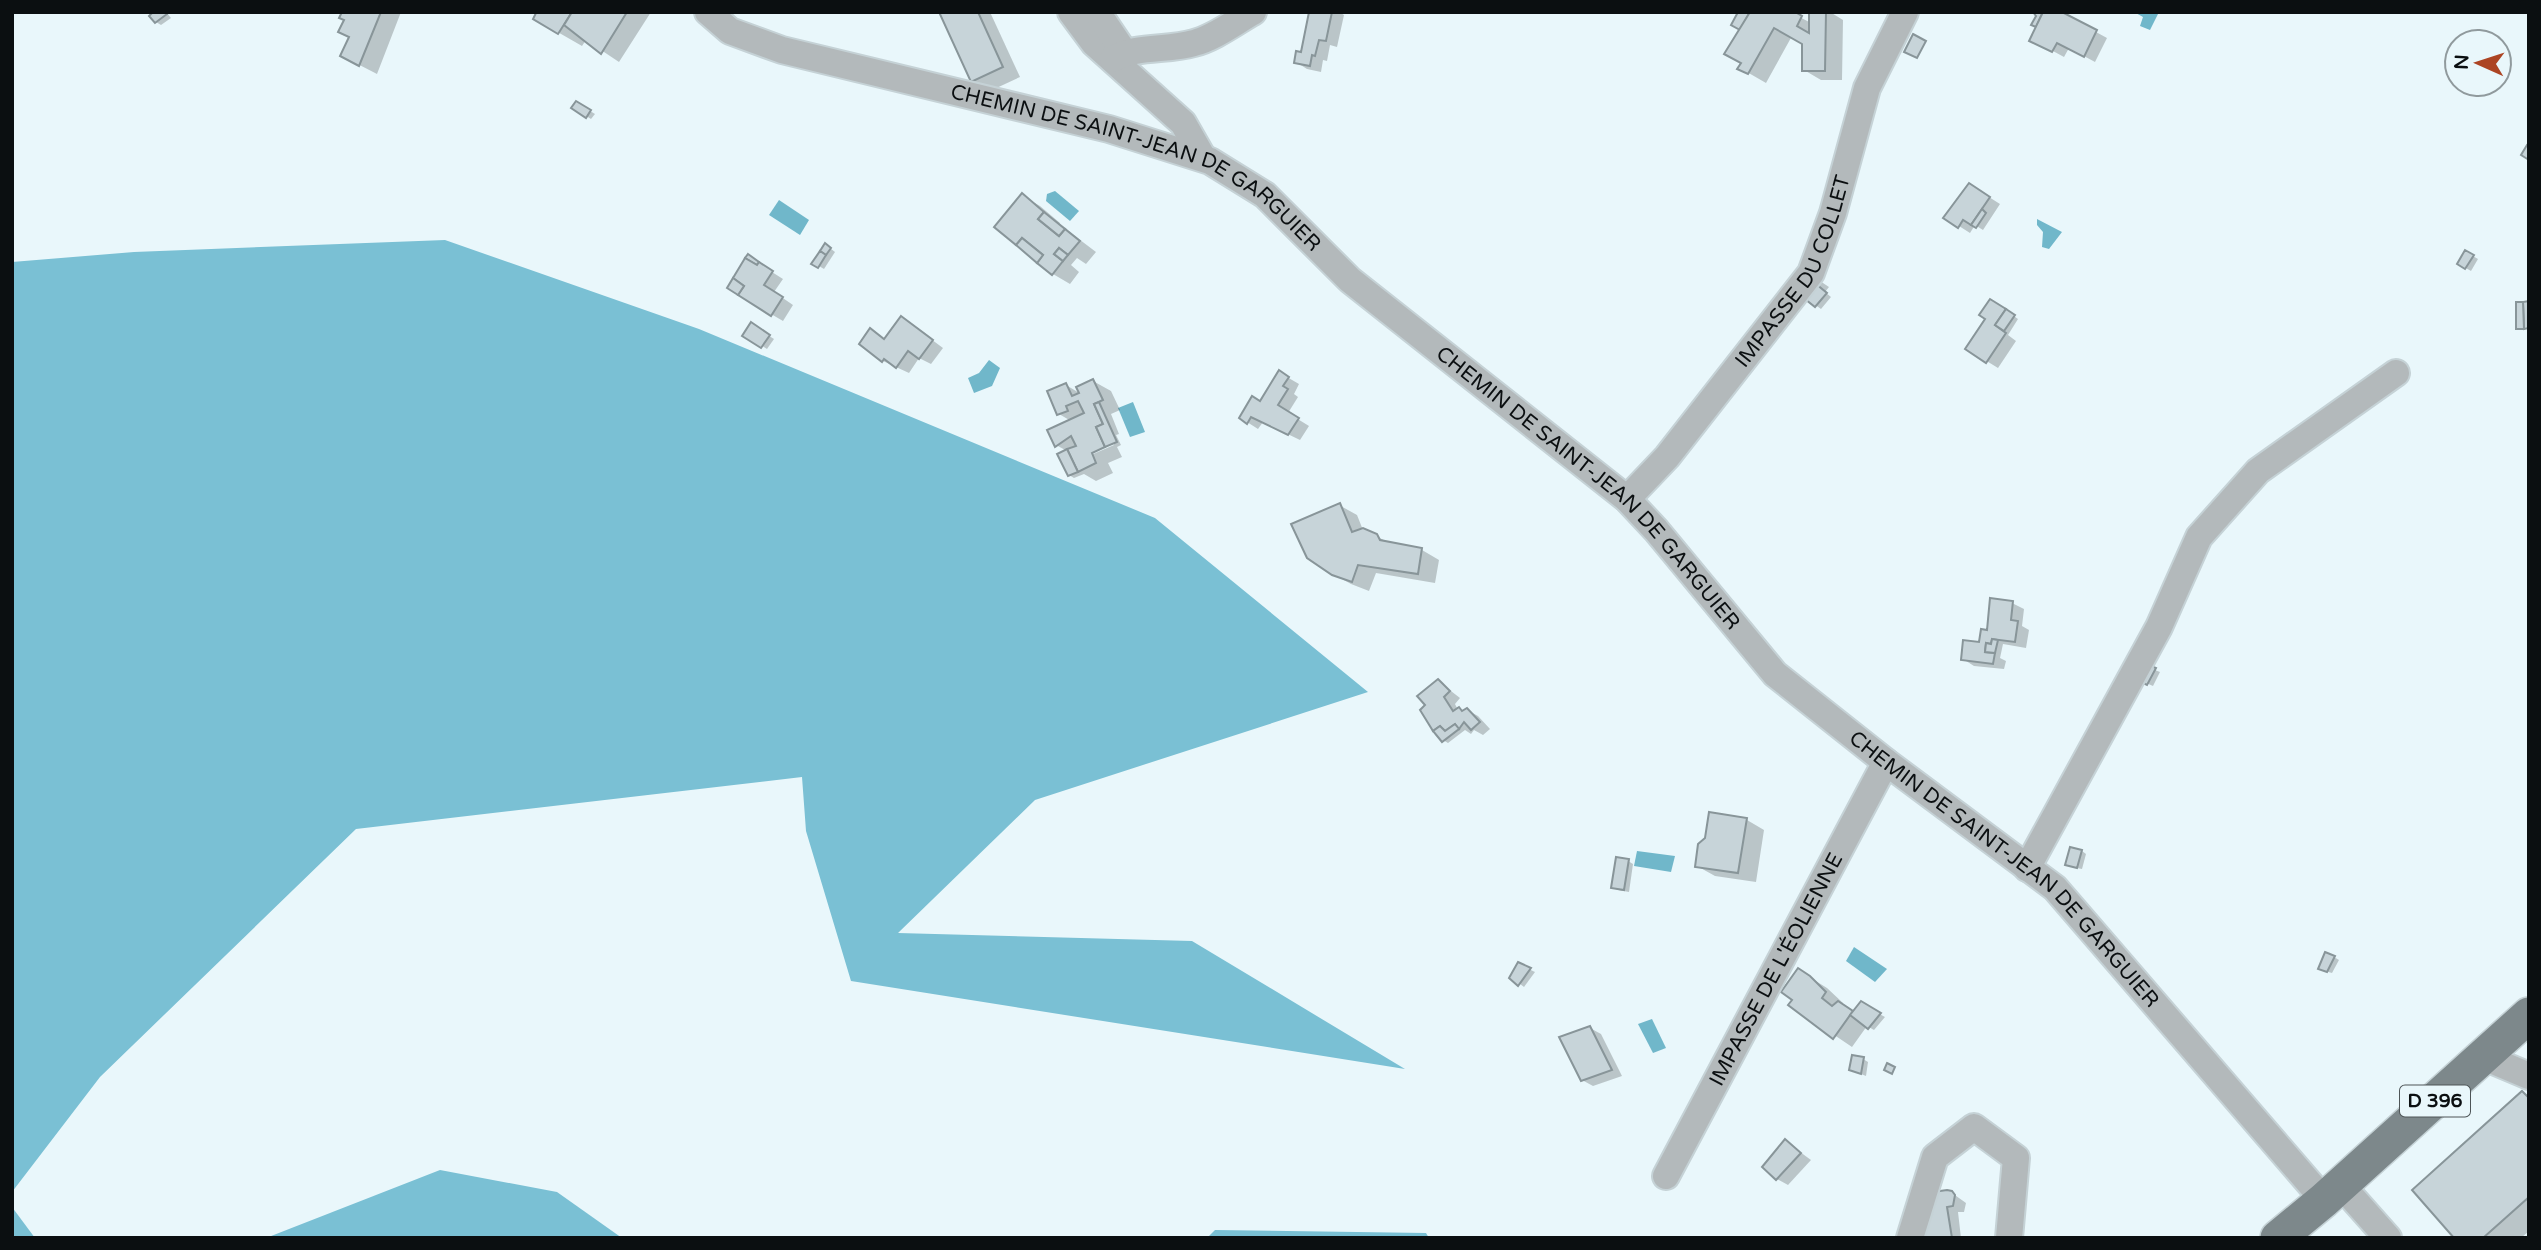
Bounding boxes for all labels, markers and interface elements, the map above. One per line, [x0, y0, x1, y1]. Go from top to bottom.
north arrow [2443, 28, 2513, 98]
text: N [2451, 54, 2473, 70]
street label: CHEMIN DE SAINT-JEAN DE GARGUIER [948, 79, 1326, 256]
street label: IMPASSE DU COLLET [1730, 172, 1855, 372]
street label: CHEMIN DE SAINT-JEAN DE GARGUIER [1431, 341, 1746, 635]
street label: CHEMIN DE SAINT-JEAN DE GARGUIER [1844, 725, 2164, 1012]
street label: IMPASSE DE L'ÉOLIENNE [1704, 849, 1848, 1090]
road number: D 396 [2400, 1086, 2470, 1116]

